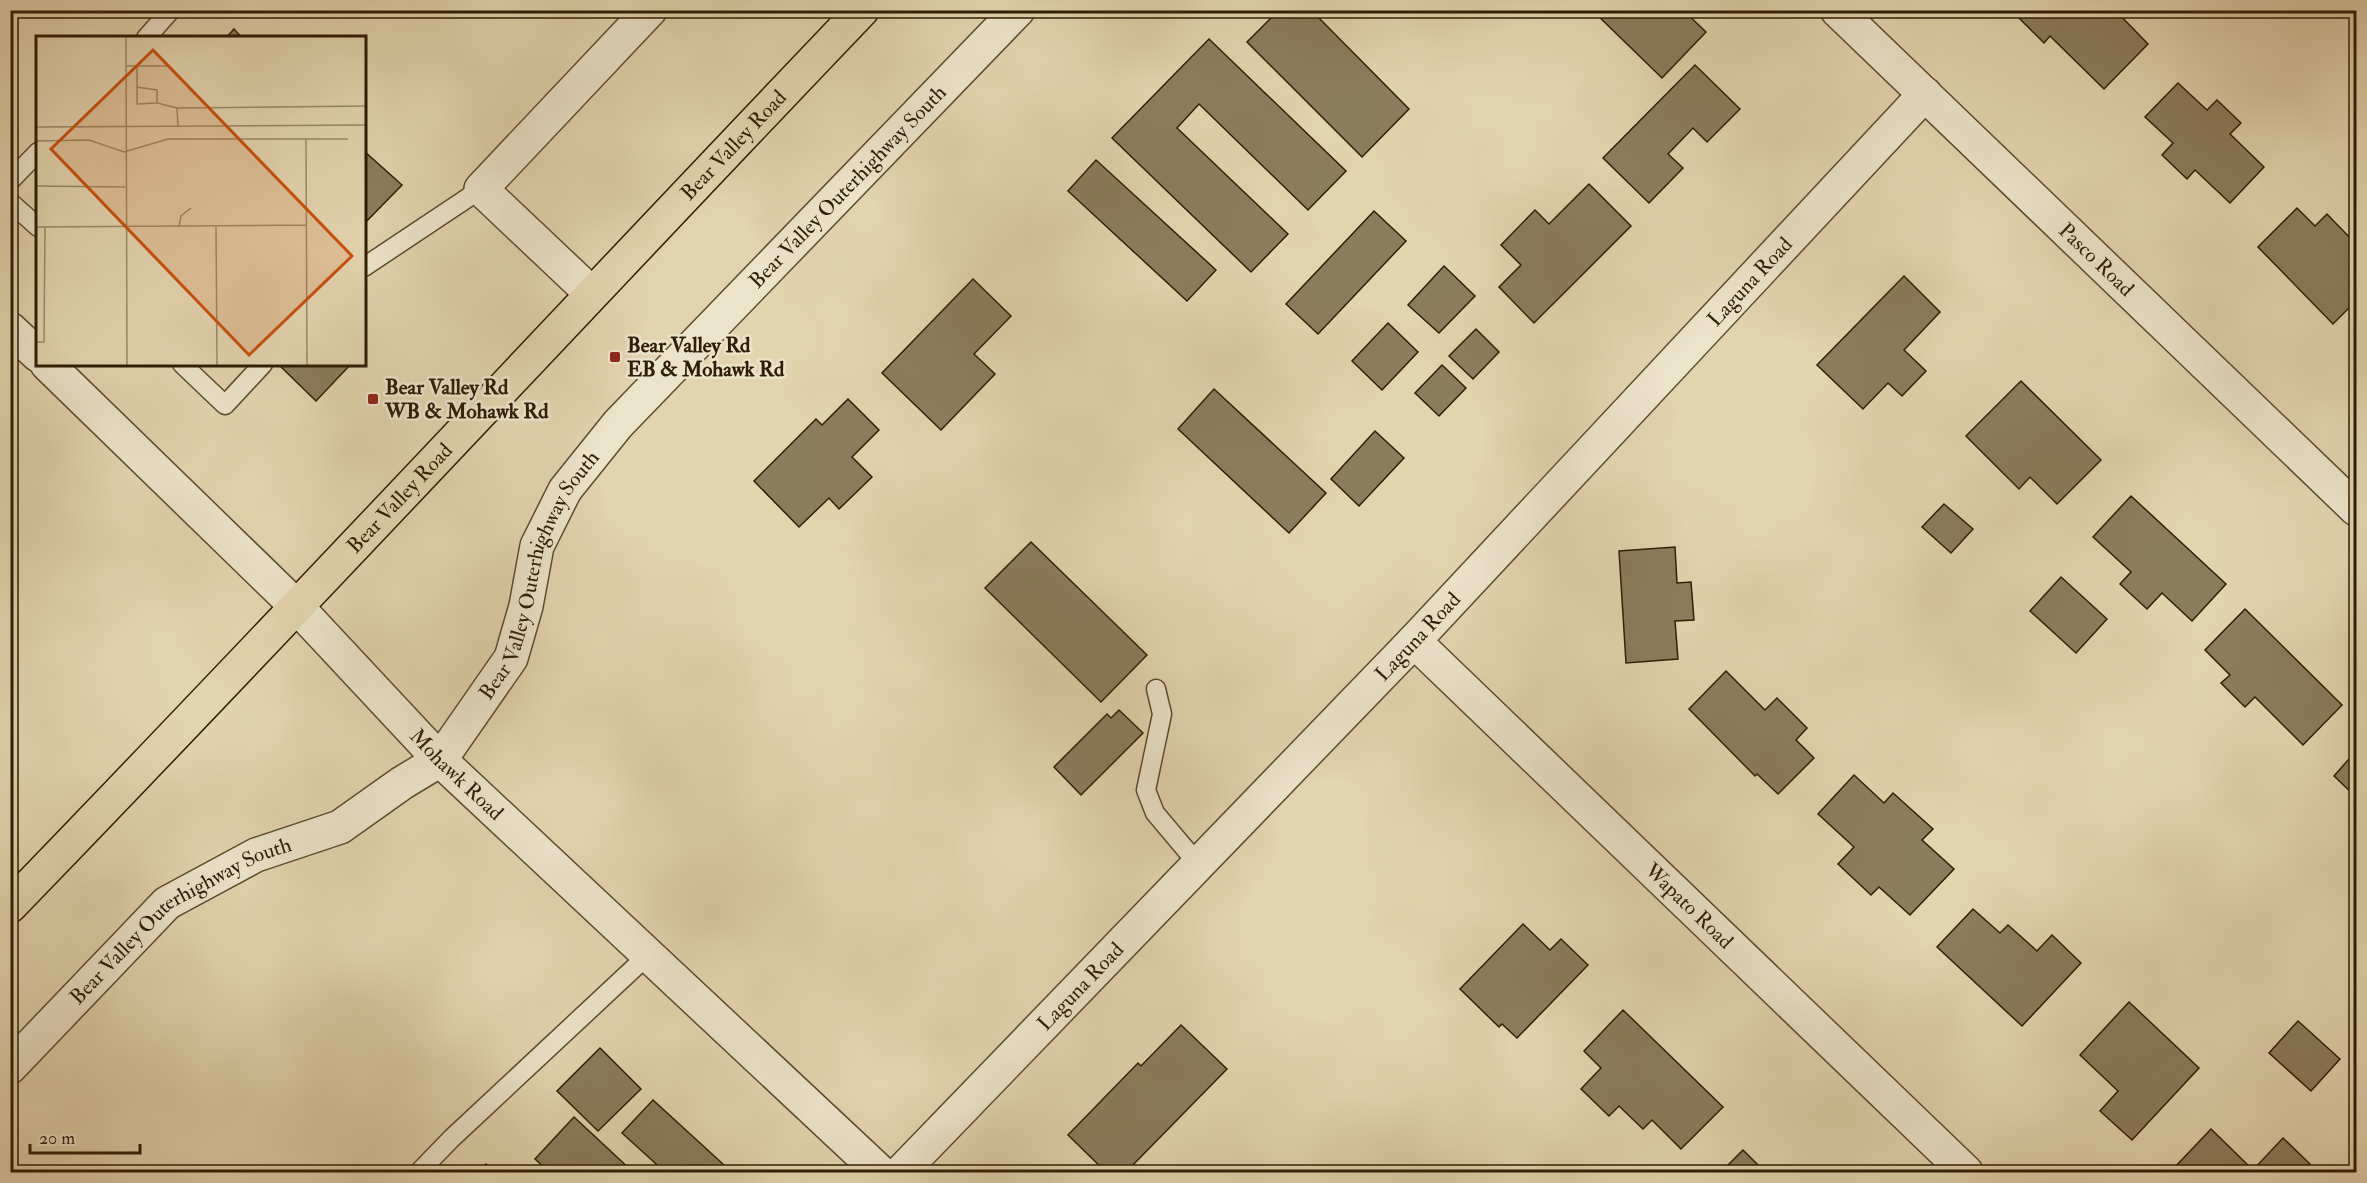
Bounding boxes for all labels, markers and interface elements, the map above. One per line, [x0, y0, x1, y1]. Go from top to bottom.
inset map [36, 36, 366, 366]
street label: Bear Valley Outerhighway South [743, 79, 952, 294]
street label: Bear Valley Road [675, 84, 793, 206]
street label: Pasco Road [2053, 217, 2140, 302]
street label: Laguna Road [1701, 231, 1799, 332]
place label: Bear Valley Rd EB & Mohawk Rd [627, 332, 785, 383]
marker: Bear Valley Rd EB & Mohawk Rd [608, 350, 622, 364]
place label: Bear Valley Rd WB & Mohawk Rd [384, 374, 549, 425]
marker: Bear Valley Rd WB & Mohawk Rd [366, 392, 380, 406]
street label: Bear Valley Road [341, 437, 459, 559]
street label: Bear Valley Outerhighway South [473, 445, 605, 705]
street label: Laguna Road [1369, 586, 1467, 687]
street label: Mohawk Road [404, 723, 510, 827]
street label: Bear Valley Outerhighway South [64, 831, 295, 1010]
street label: Wapato Road [1639, 856, 1740, 955]
street label: Laguna Road [1031, 936, 1130, 1036]
scale bar [30, 1117, 140, 1155]
text: 20 m [39, 1127, 75, 1150]

